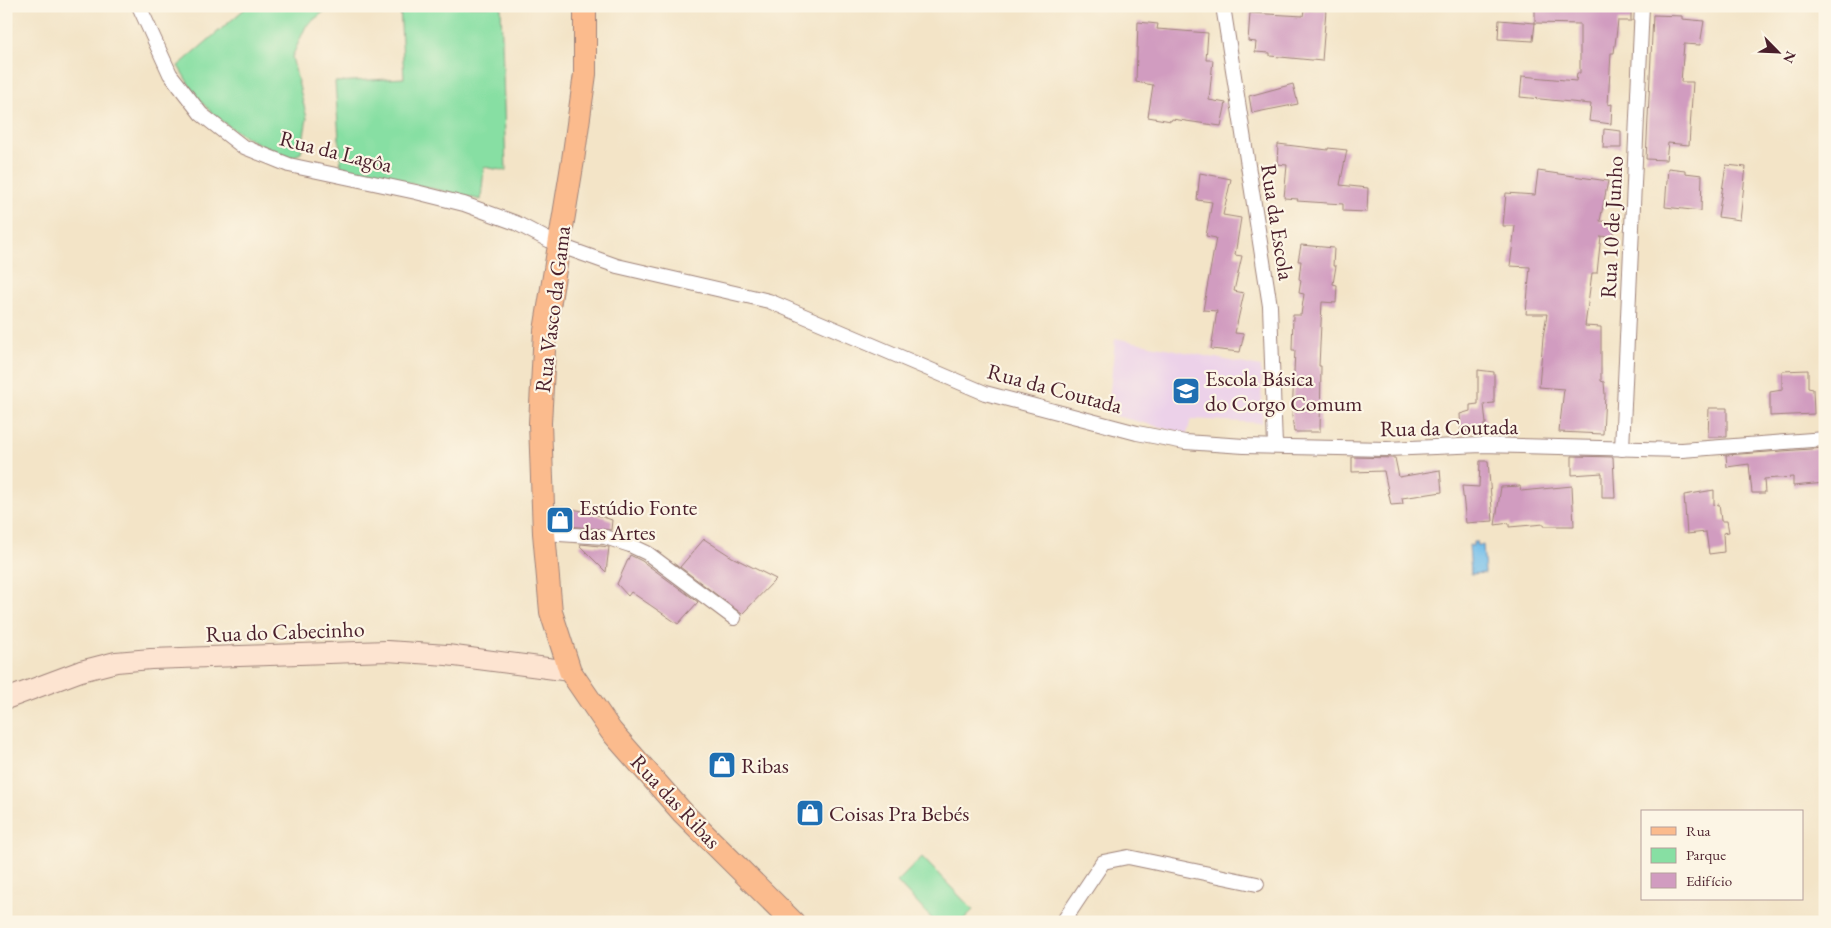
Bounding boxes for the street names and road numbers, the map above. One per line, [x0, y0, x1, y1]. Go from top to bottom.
street label: Rua da Lagôa [276, 123, 395, 180]
street label: Rua 10 de Junho [1593, 155, 1630, 299]
street label: Rua da Escola [1254, 162, 1301, 283]
street label: Rua Vasco da Gama [528, 224, 577, 394]
street label: Rua da Coutada [984, 357, 1126, 420]
street label: Rua da Coutada [1380, 412, 1519, 443]
street label: Rua do Cabecinho [205, 614, 365, 649]
street label: Rua das Ribas [624, 748, 727, 855]

